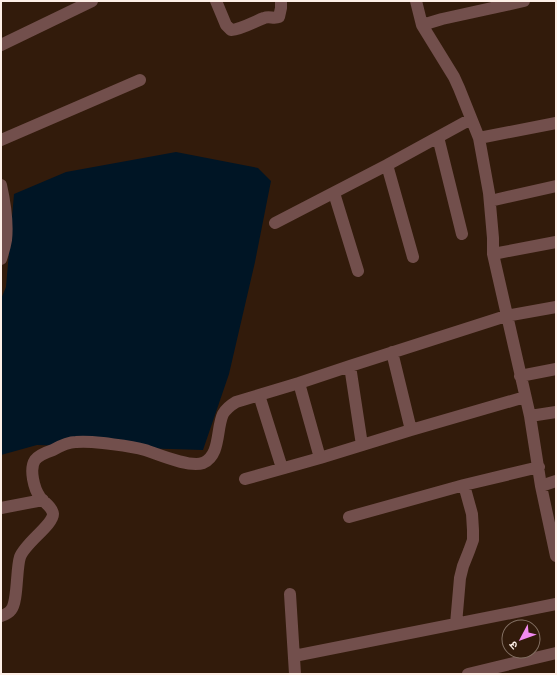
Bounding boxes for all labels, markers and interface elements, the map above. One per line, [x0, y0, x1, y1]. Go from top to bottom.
north arrow [501, 619, 541, 659]
text: उ [506, 639, 520, 652]

